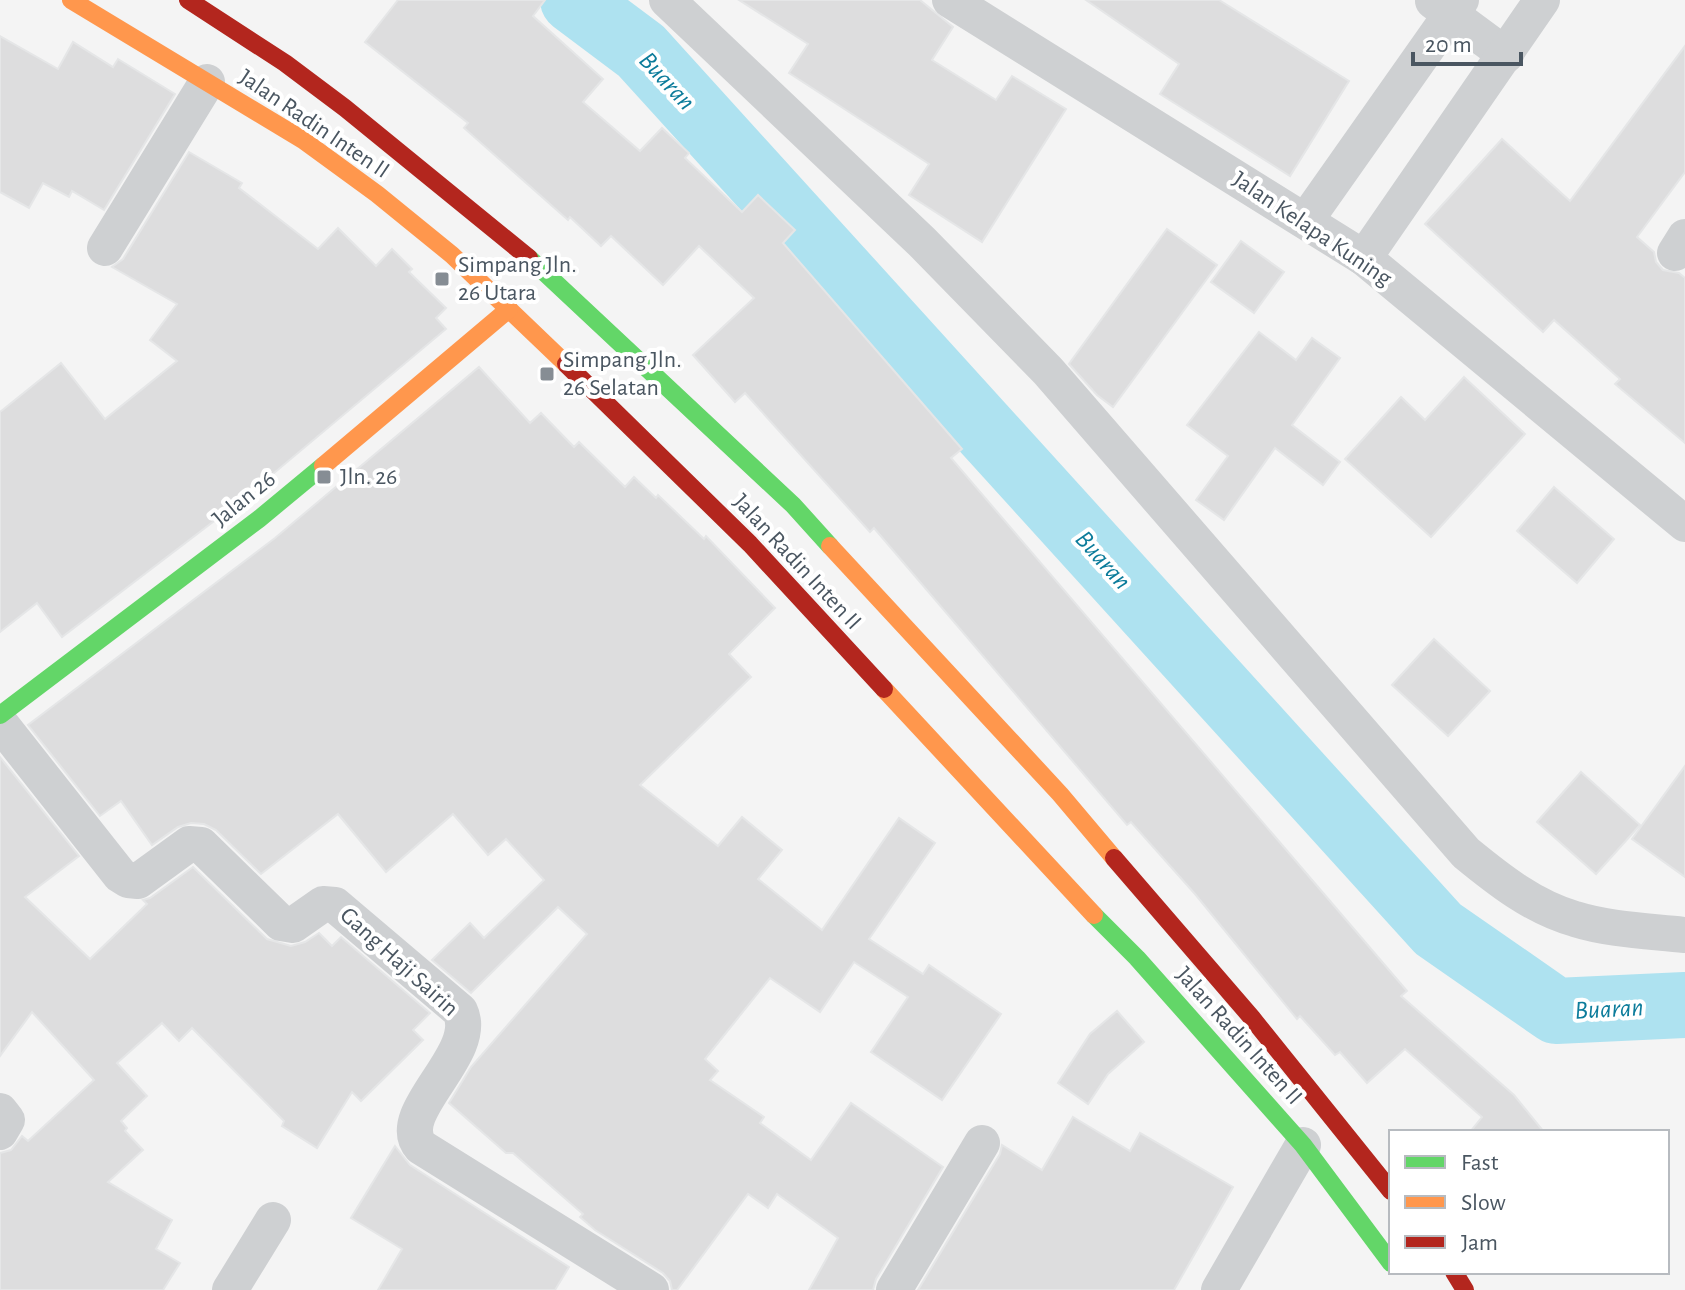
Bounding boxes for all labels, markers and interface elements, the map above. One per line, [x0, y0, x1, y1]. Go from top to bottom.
scale bar [1413, 16, 1521, 66]
text: 20 m [1425, 33, 1472, 57]
water label: Buaran [634, 47, 700, 115]
street label: Jalan Radin Inten II [234, 65, 394, 183]
street label: Jalan Kelapa Kuning [1228, 167, 1396, 291]
place label: Simpang Jln. 26 Utara [458, 253, 577, 305]
marker: Simpang Jln. 26 Utara [433, 270, 451, 288]
place label: Simpang Jln. 26 Selatan [563, 348, 682, 400]
marker: Simpang Jln. 26 Selatan [538, 365, 556, 383]
place label: Jln. 26 [340, 465, 397, 489]
street label: Jalan 26 [208, 467, 280, 531]
marker: Jln. 26 [315, 468, 333, 486]
street label: Jalan Radin Inten II [728, 490, 866, 634]
water label: Buaran [1070, 526, 1136, 594]
street label: Gang Haji Sairin [335, 903, 463, 1021]
street label: Jalan Radin Inten II [1171, 963, 1307, 1109]
water label: Buaran [1574, 994, 1644, 1024]
legend [1389, 1130, 1669, 1274]
text: Fast [1461, 1151, 1499, 1175]
text: Slow [1461, 1191, 1506, 1215]
text: Jam [1461, 1231, 1498, 1255]

